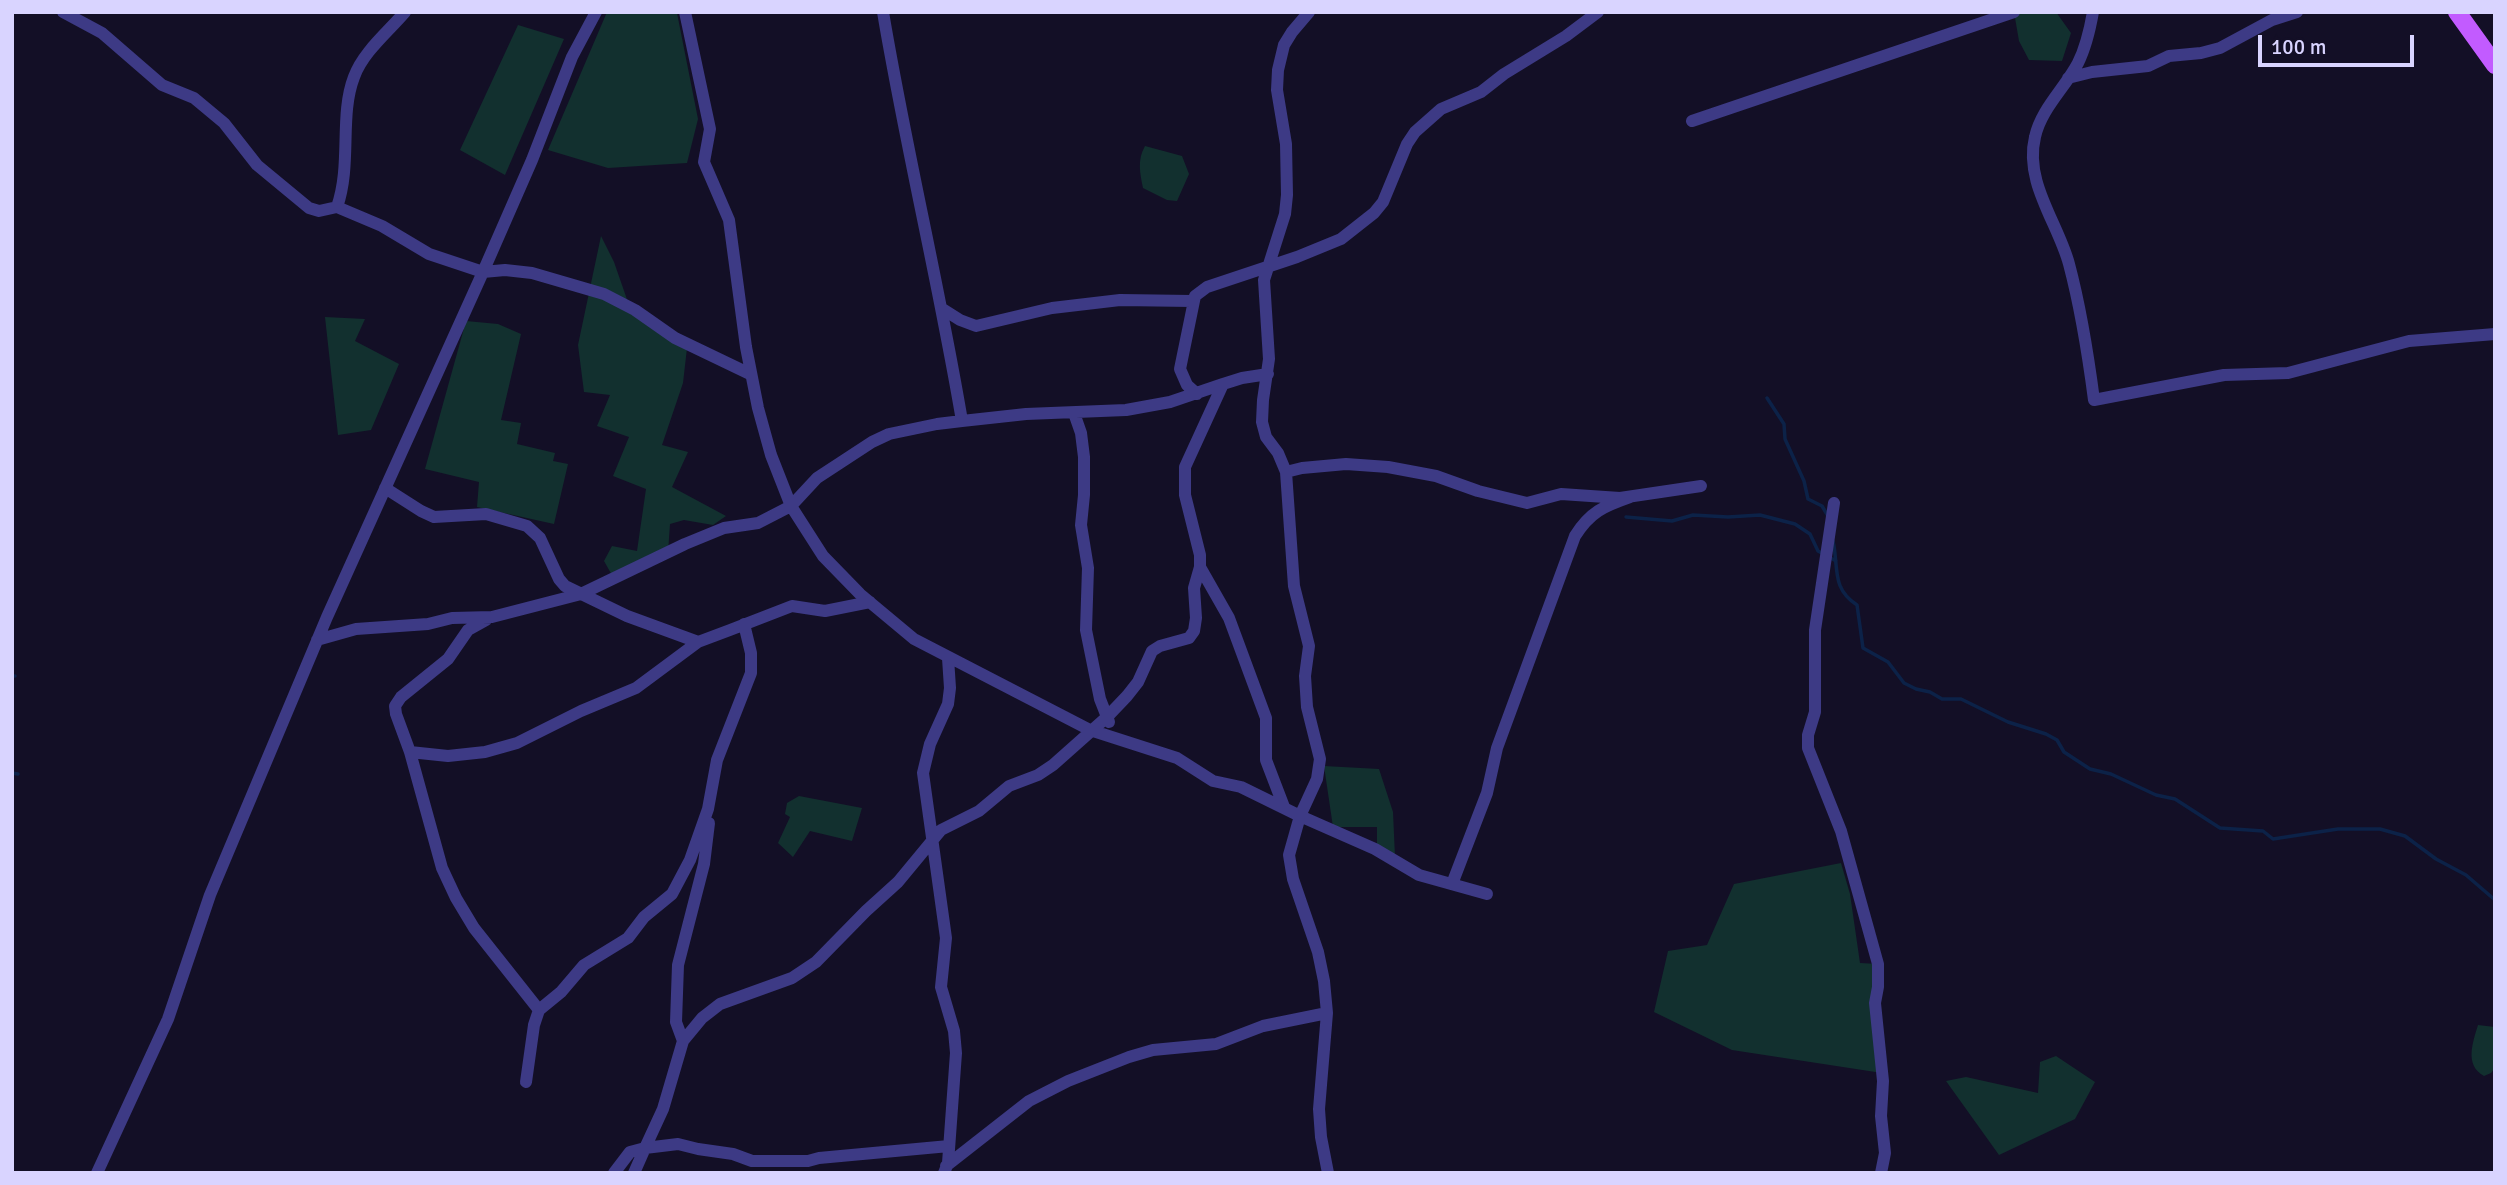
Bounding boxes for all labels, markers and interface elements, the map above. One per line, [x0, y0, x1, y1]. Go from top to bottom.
scale bar [2262, 21, 2418, 65]
text: 100 m [2271, 34, 2326, 60]

